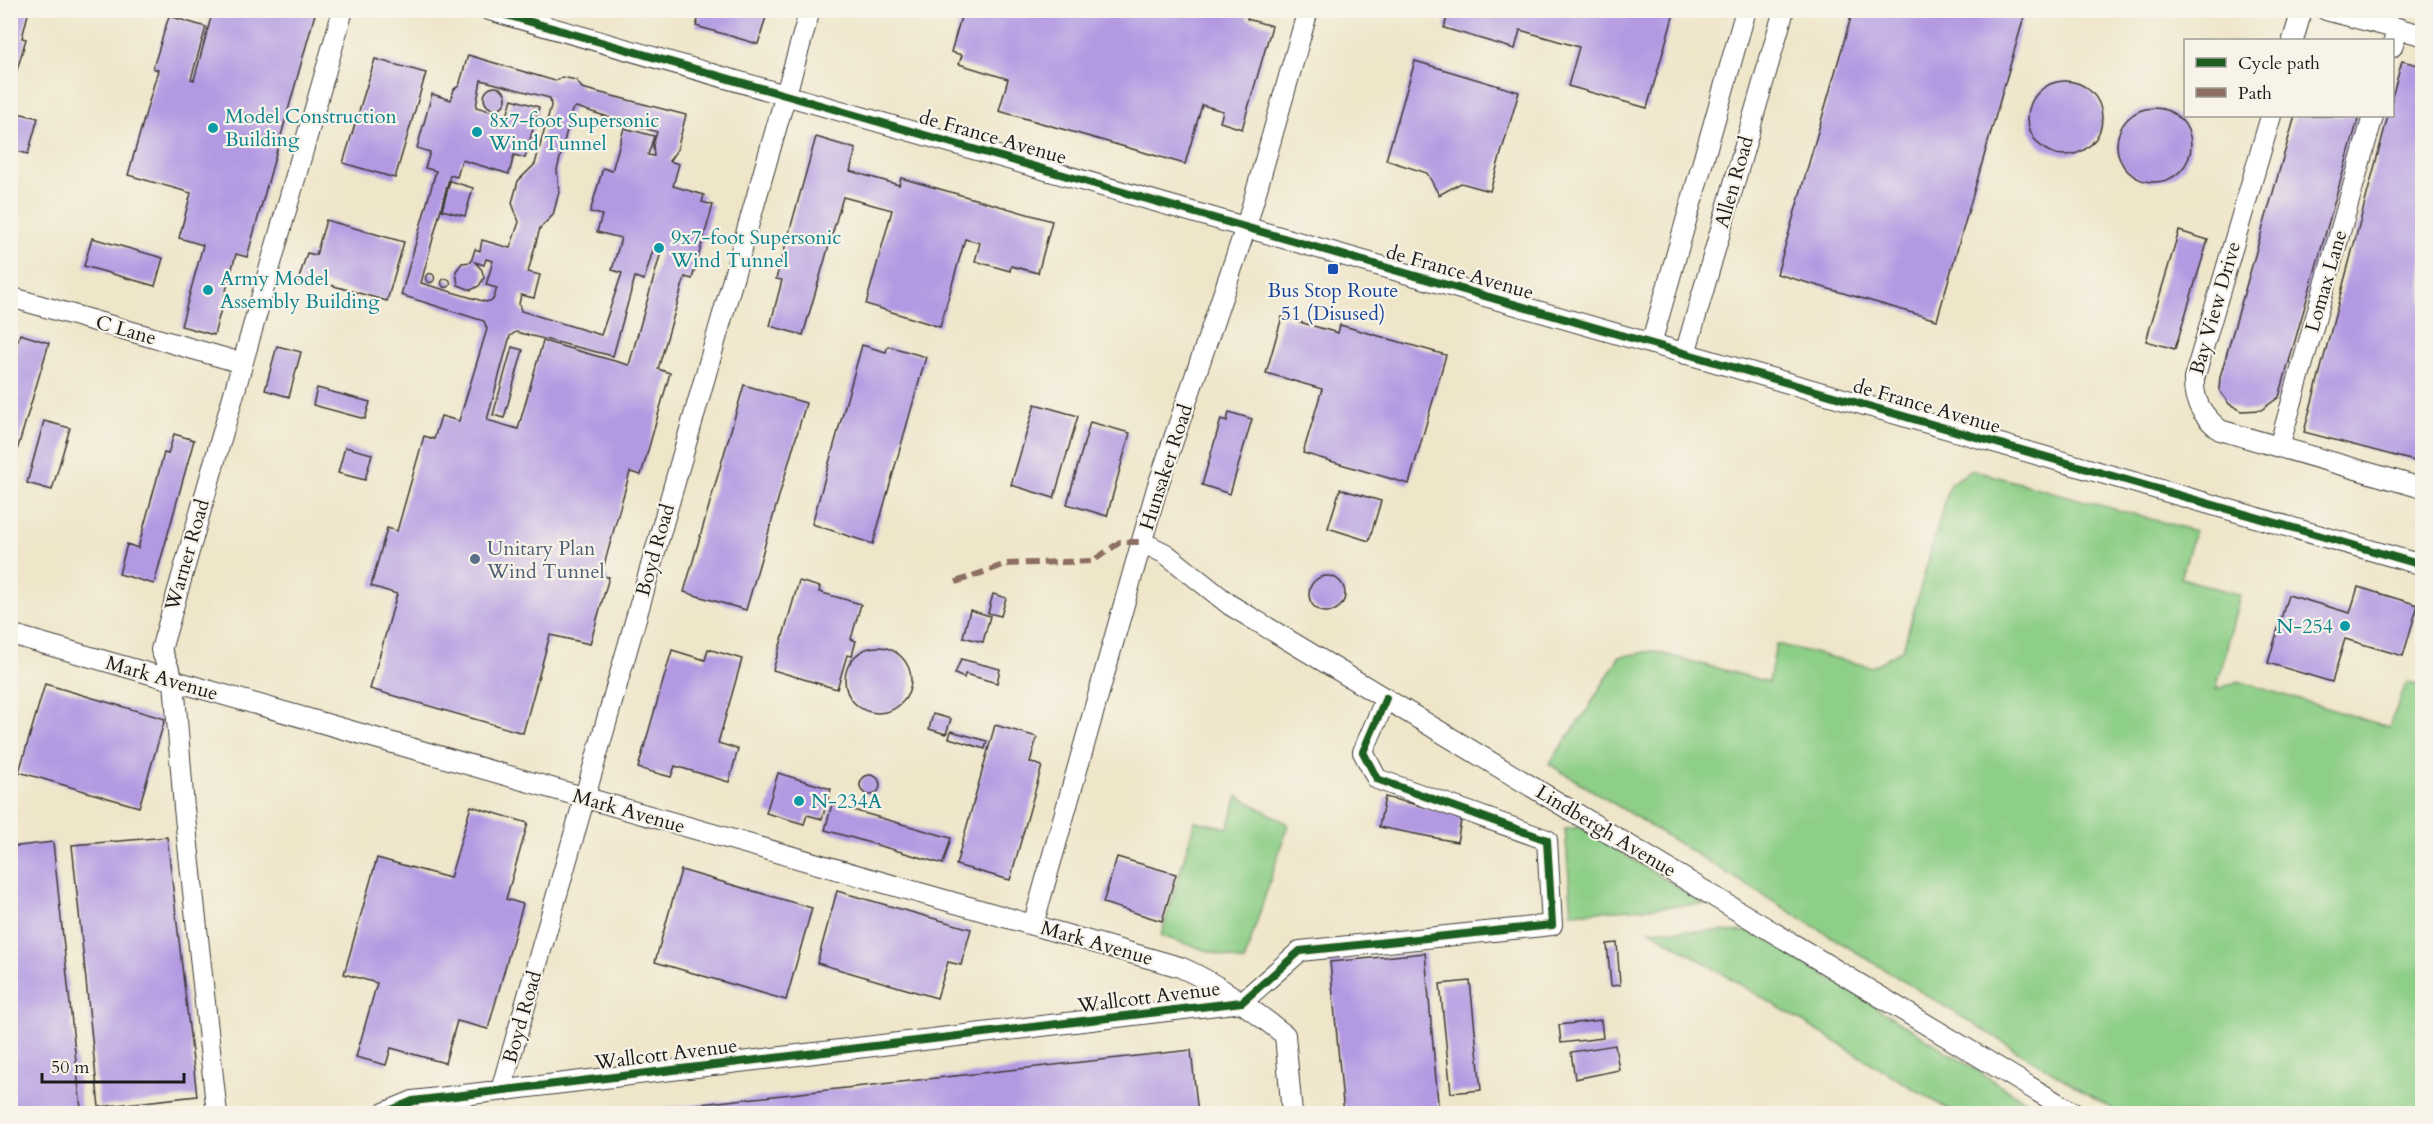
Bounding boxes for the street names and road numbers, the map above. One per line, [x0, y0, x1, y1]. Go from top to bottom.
street label: de France Avenue [916, 103, 1070, 171]
street label: Allen Road [1708, 133, 1760, 231]
street label: Lomax Lane [2299, 227, 2353, 335]
street label: de France Avenue [1383, 238, 1537, 306]
street label: Bay View Drive [2183, 238, 2247, 378]
street label: C Lane [93, 308, 159, 352]
street label: de France Avenue [1850, 372, 2004, 440]
street label: Hunsaker Road [1133, 400, 1199, 533]
street label: Warner Road [158, 496, 216, 615]
street label: Boyd Road [629, 500, 681, 599]
street label: Mark Avenue [103, 649, 221, 707]
street label: Lindbergh Avenue [1531, 778, 1681, 884]
street label: Mark Avenue [570, 782, 688, 840]
street label: Mark Avenue [1038, 914, 1156, 972]
street label: Boyd Road [496, 967, 548, 1066]
street label: Wallcott Avenue [1075, 975, 1222, 1019]
street label: Wallcott Avenue [592, 1032, 739, 1076]

